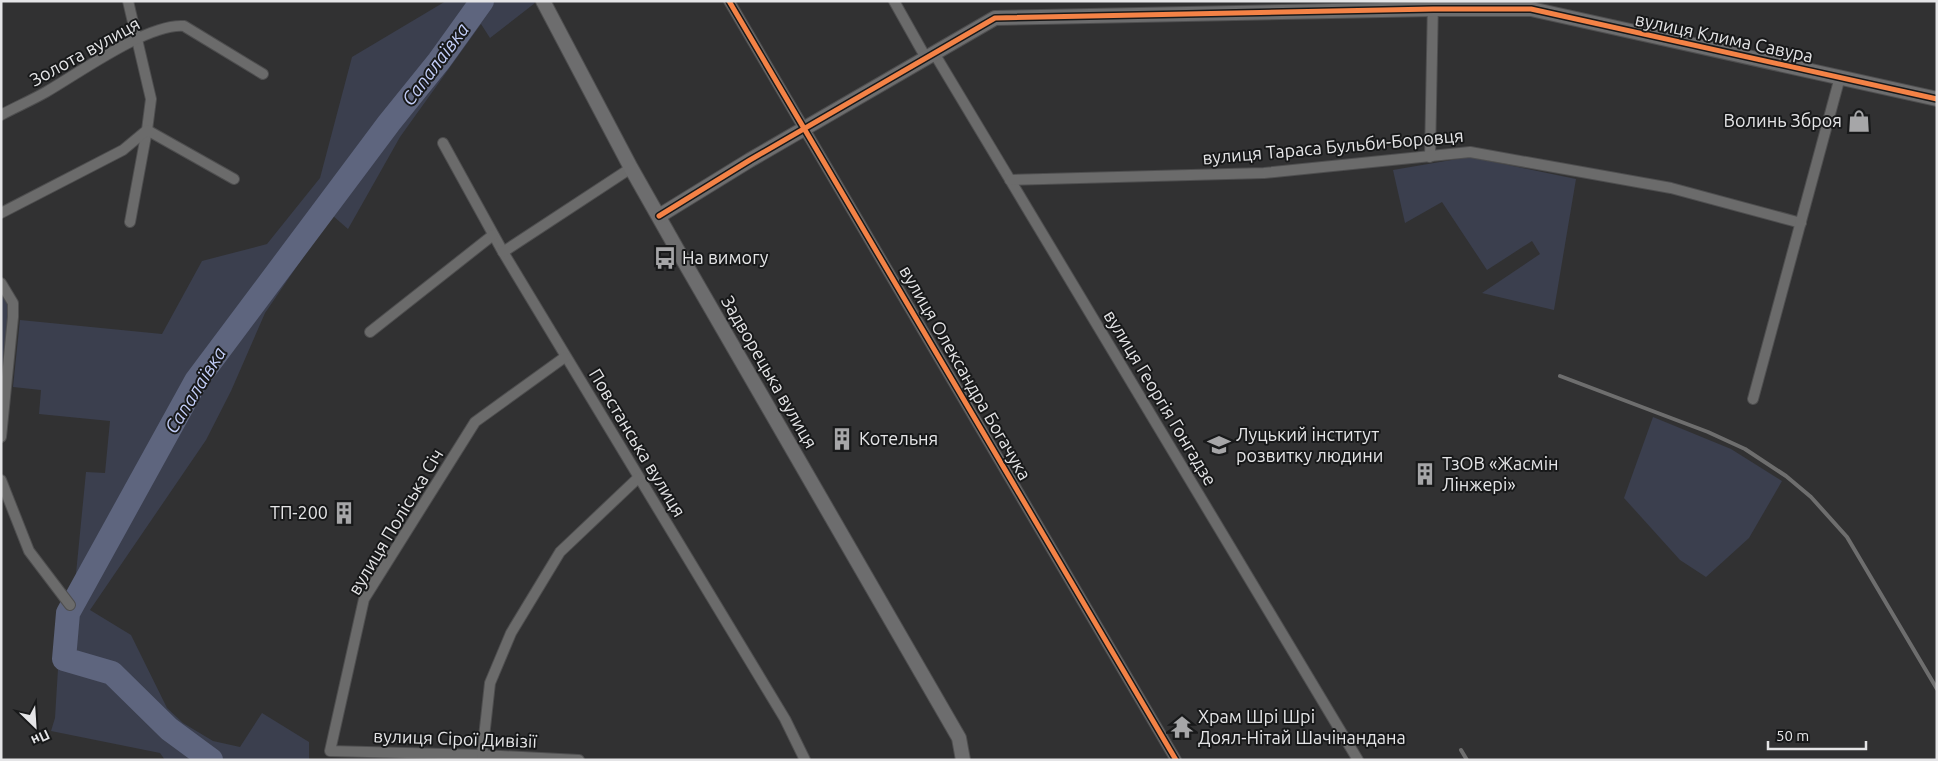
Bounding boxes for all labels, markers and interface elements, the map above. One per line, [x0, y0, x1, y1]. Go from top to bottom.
street label: вулиця Клима Савура [1633, 8, 1815, 66]
street label: Золота вулиця [26, 13, 143, 90]
water label: Сапалаївка [397, 18, 473, 110]
shop icon: Волинь Зброя [1846, 108, 1872, 134]
place label: Волинь Зброя [1724, 110, 1842, 130]
street label: вулиця Тараса Бульби-Боровця [1201, 125, 1464, 167]
bus stop icon: На вимогу [652, 245, 678, 271]
place label: На вимогу [682, 247, 769, 267]
street label: вулиця Олександра Богачука [896, 262, 1036, 483]
street label: Задворецька вулиця [718, 292, 822, 451]
street label: вулиця Георгія Гонгадзе [1100, 306, 1221, 489]
water label: Сапалаївка [160, 343, 230, 437]
street label: Повстанська вулиця [586, 365, 690, 520]
place label: Луцький інститут розвитку людини [1236, 424, 1383, 465]
building icon: Котельня [829, 426, 855, 452]
place label: Котельня [859, 428, 938, 448]
school or university icon: Луцький інститут розвитку людини [1206, 432, 1232, 458]
street label: вулиця Поліська Січ [344, 445, 447, 598]
place label: ТзОВ «Жасмін Лінжері» [1442, 453, 1559, 494]
building icon: ТзОВ «Жасмін Лінжері» [1412, 461, 1438, 487]
building icon: ТП-200 [331, 500, 357, 526]
place label: ТП-200 [270, 502, 328, 522]
north arrow [10, 701, 60, 751]
place label: Храм Шрі Шрі Доял-Нітай Шачінандана [1198, 706, 1406, 747]
temple icon: Храм Шрі Шрі Доял-Нітай Шачінандана [1169, 714, 1195, 740]
scale bar [1768, 718, 1866, 750]
street label: вулиця Сірої Дивізії [373, 725, 538, 751]
text: Пн [29, 727, 52, 749]
text: 50 m [1776, 727, 1809, 744]

